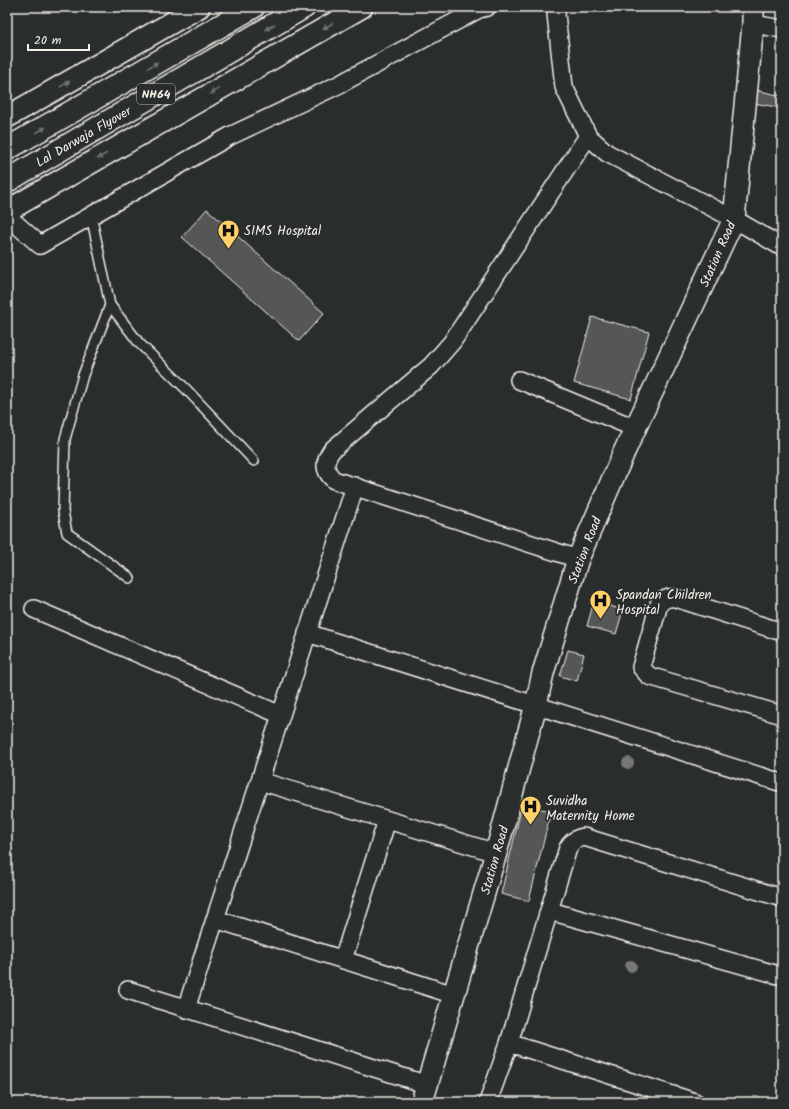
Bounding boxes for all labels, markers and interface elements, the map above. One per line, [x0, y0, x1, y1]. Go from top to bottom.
one-way arrow [265, 23, 276, 30]
one-way arrow [322, 23, 334, 30]
scale bar [28, 26, 89, 52]
text: 20 m [34, 31, 62, 50]
one-way arrow [147, 61, 159, 68]
one-way arrow [59, 80, 71, 87]
road number: NH64 [137, 84, 175, 104]
one-way arrow [209, 88, 221, 95]
street label: Lal Darwaja Flyover [32, 101, 136, 173]
one-way arrow [35, 126, 47, 133]
one-way arrow [96, 153, 108, 160]
hospital icon: SIMS Hospital [215, 217, 241, 250]
street label: Station Road [694, 218, 742, 291]
place label: SIMS Hospital [244, 221, 321, 242]
street label: Station Road [563, 514, 608, 587]
place label: Spandan Children Hospital [616, 585, 712, 621]
hospital icon: Spandan Children Hospital [588, 588, 614, 621]
place label: Suvidha Maternity Home [546, 791, 635, 827]
hospital icon: Suvidha Maternity Home [518, 794, 544, 827]
street label: Station Road [476, 823, 515, 897]

